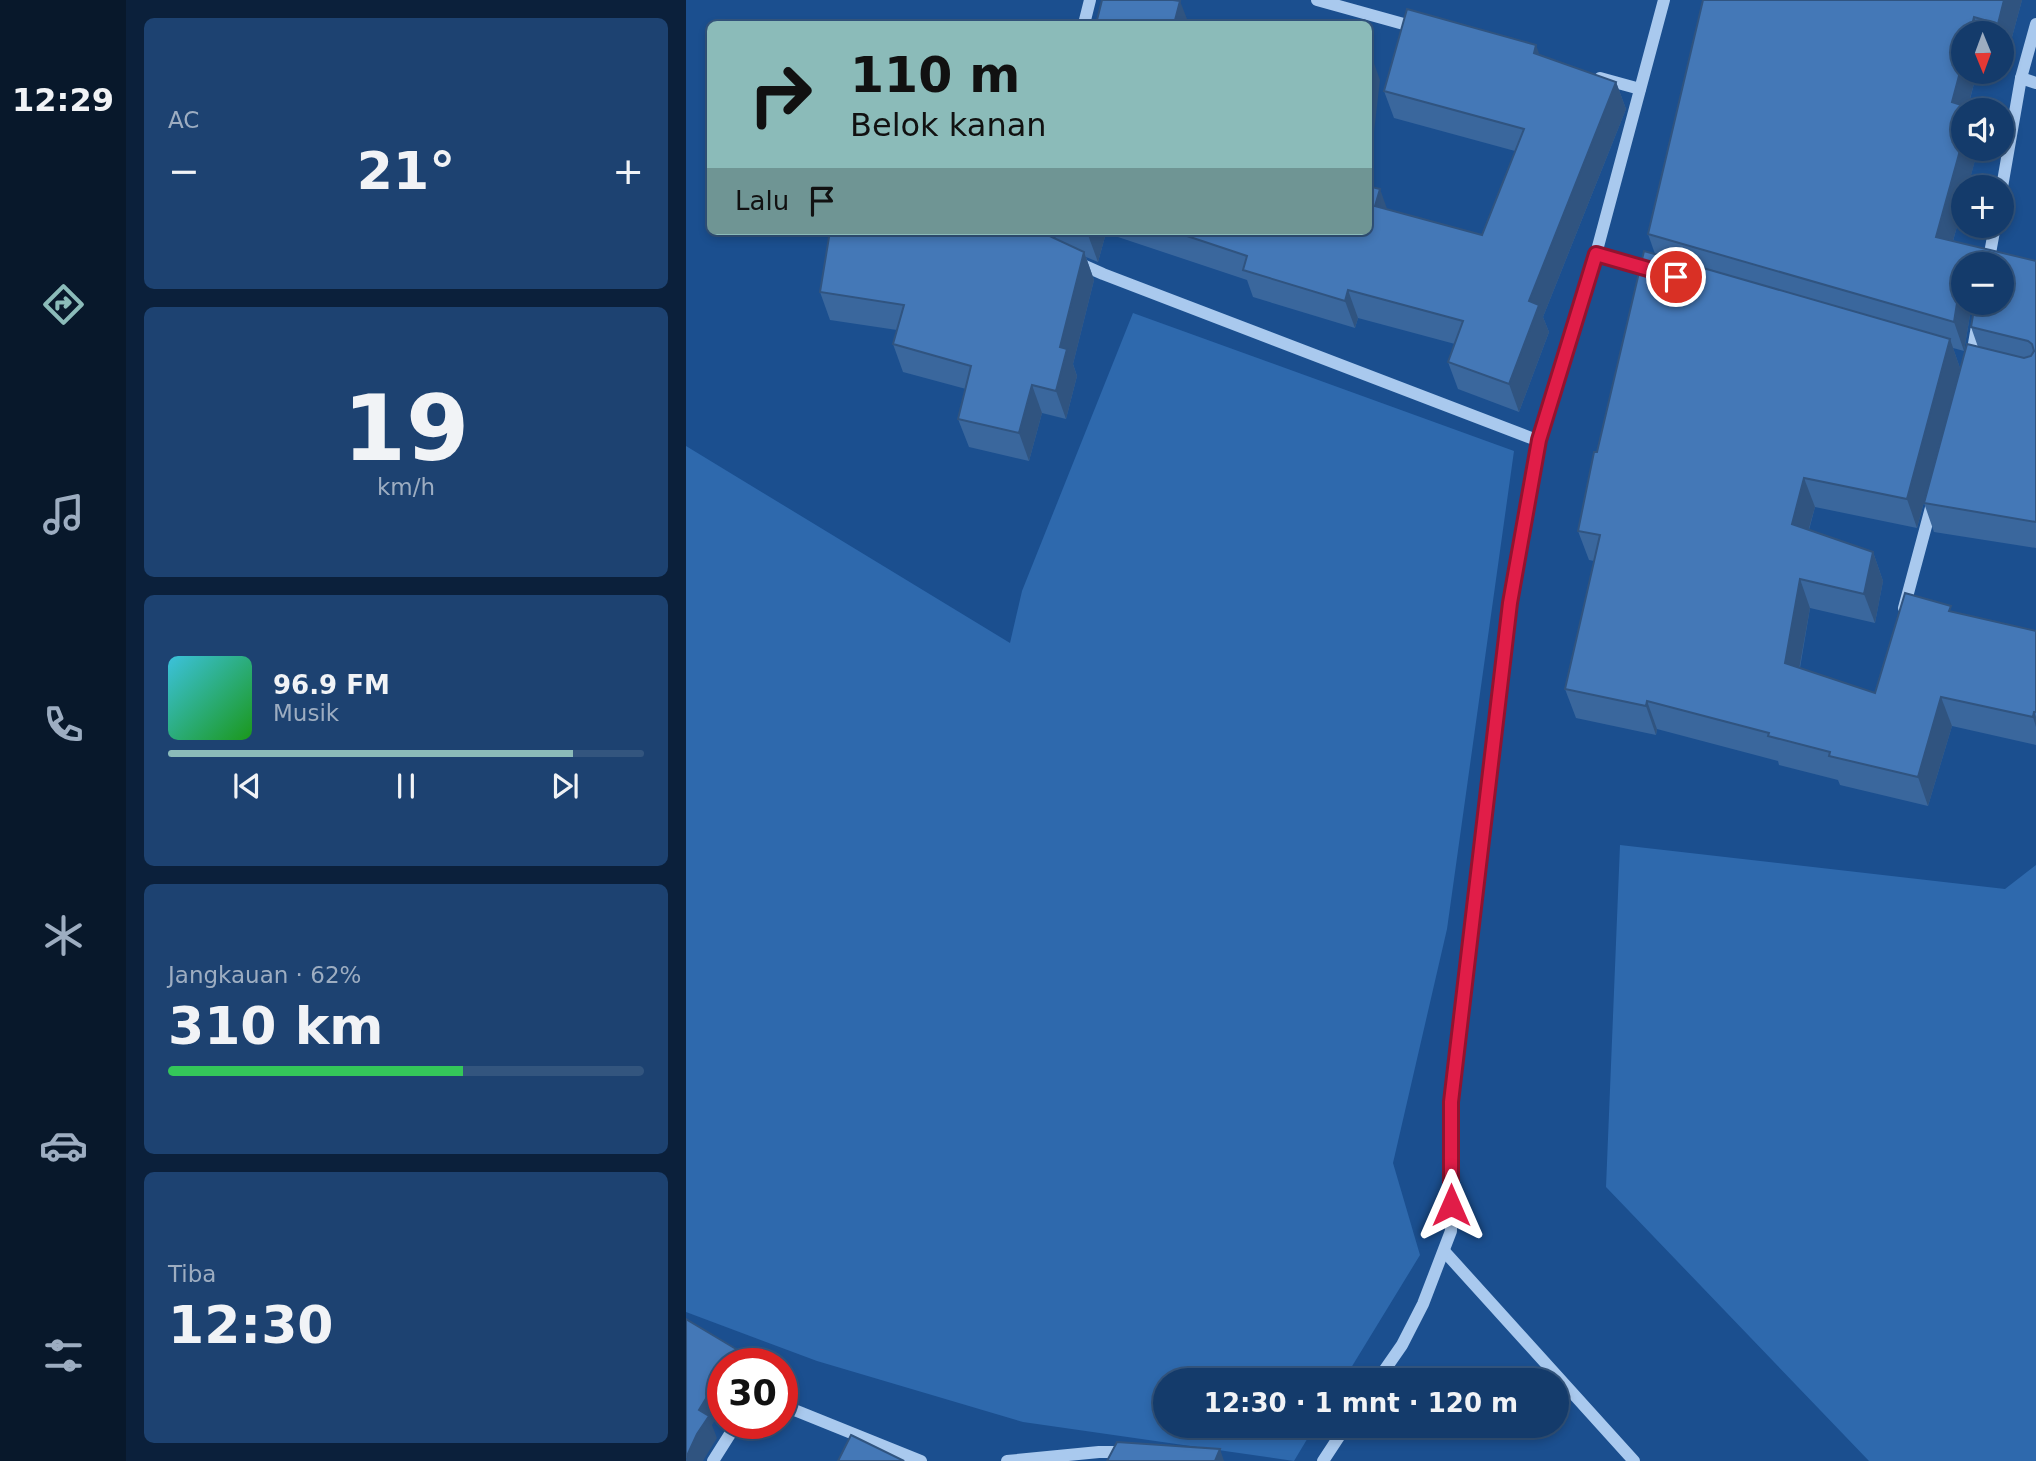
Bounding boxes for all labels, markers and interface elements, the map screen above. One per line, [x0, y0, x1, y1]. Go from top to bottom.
north arrow [1951, 21, 2014, 84]
map controls [1951, 21, 2014, 315]
text: 110 m [850, 47, 1020, 104]
icon: right [735, 49, 826, 140]
text: 12:29 [12, 81, 114, 119]
button: sound [1951, 98, 2014, 161]
text: Belok kanan [850, 106, 1047, 144]
text: AC [168, 107, 199, 133]
text: 21° [357, 141, 455, 201]
text: − [168, 149, 200, 193]
text: + [612, 149, 644, 193]
button: + [1951, 175, 2014, 238]
icon: arrive [803, 182, 841, 220]
text: Lalu [735, 186, 789, 216]
pin [1646, 247, 1706, 307]
button: − [1951, 252, 2014, 315]
icon: arrive [1657, 258, 1695, 296]
icon: directions [39, 280, 88, 329]
text: 19 [343, 376, 469, 481]
text: km/h [377, 474, 435, 500]
icon: music [39, 490, 88, 539]
text: 96.9 FM [273, 670, 390, 700]
icon: phone [39, 700, 88, 749]
text: Musik [273, 700, 339, 726]
icon: previous [228, 767, 266, 805]
icon: pause [387, 767, 425, 805]
icon: next [546, 767, 584, 805]
icon: climate [39, 911, 88, 960]
text: Jangkauan · 62% [168, 962, 361, 988]
text: 310 km [168, 996, 383, 1056]
icon: car [39, 1121, 88, 1170]
position arrow [1414, 1168, 1488, 1242]
text: Tiba [168, 1261, 216, 1287]
text: 12:30 [168, 1295, 334, 1355]
icon: filters [39, 1331, 88, 1380]
speed limit sign: 30 [707, 1348, 798, 1439]
text: 12:30 · 1 mnt · 120 m [1204, 1388, 1518, 1418]

